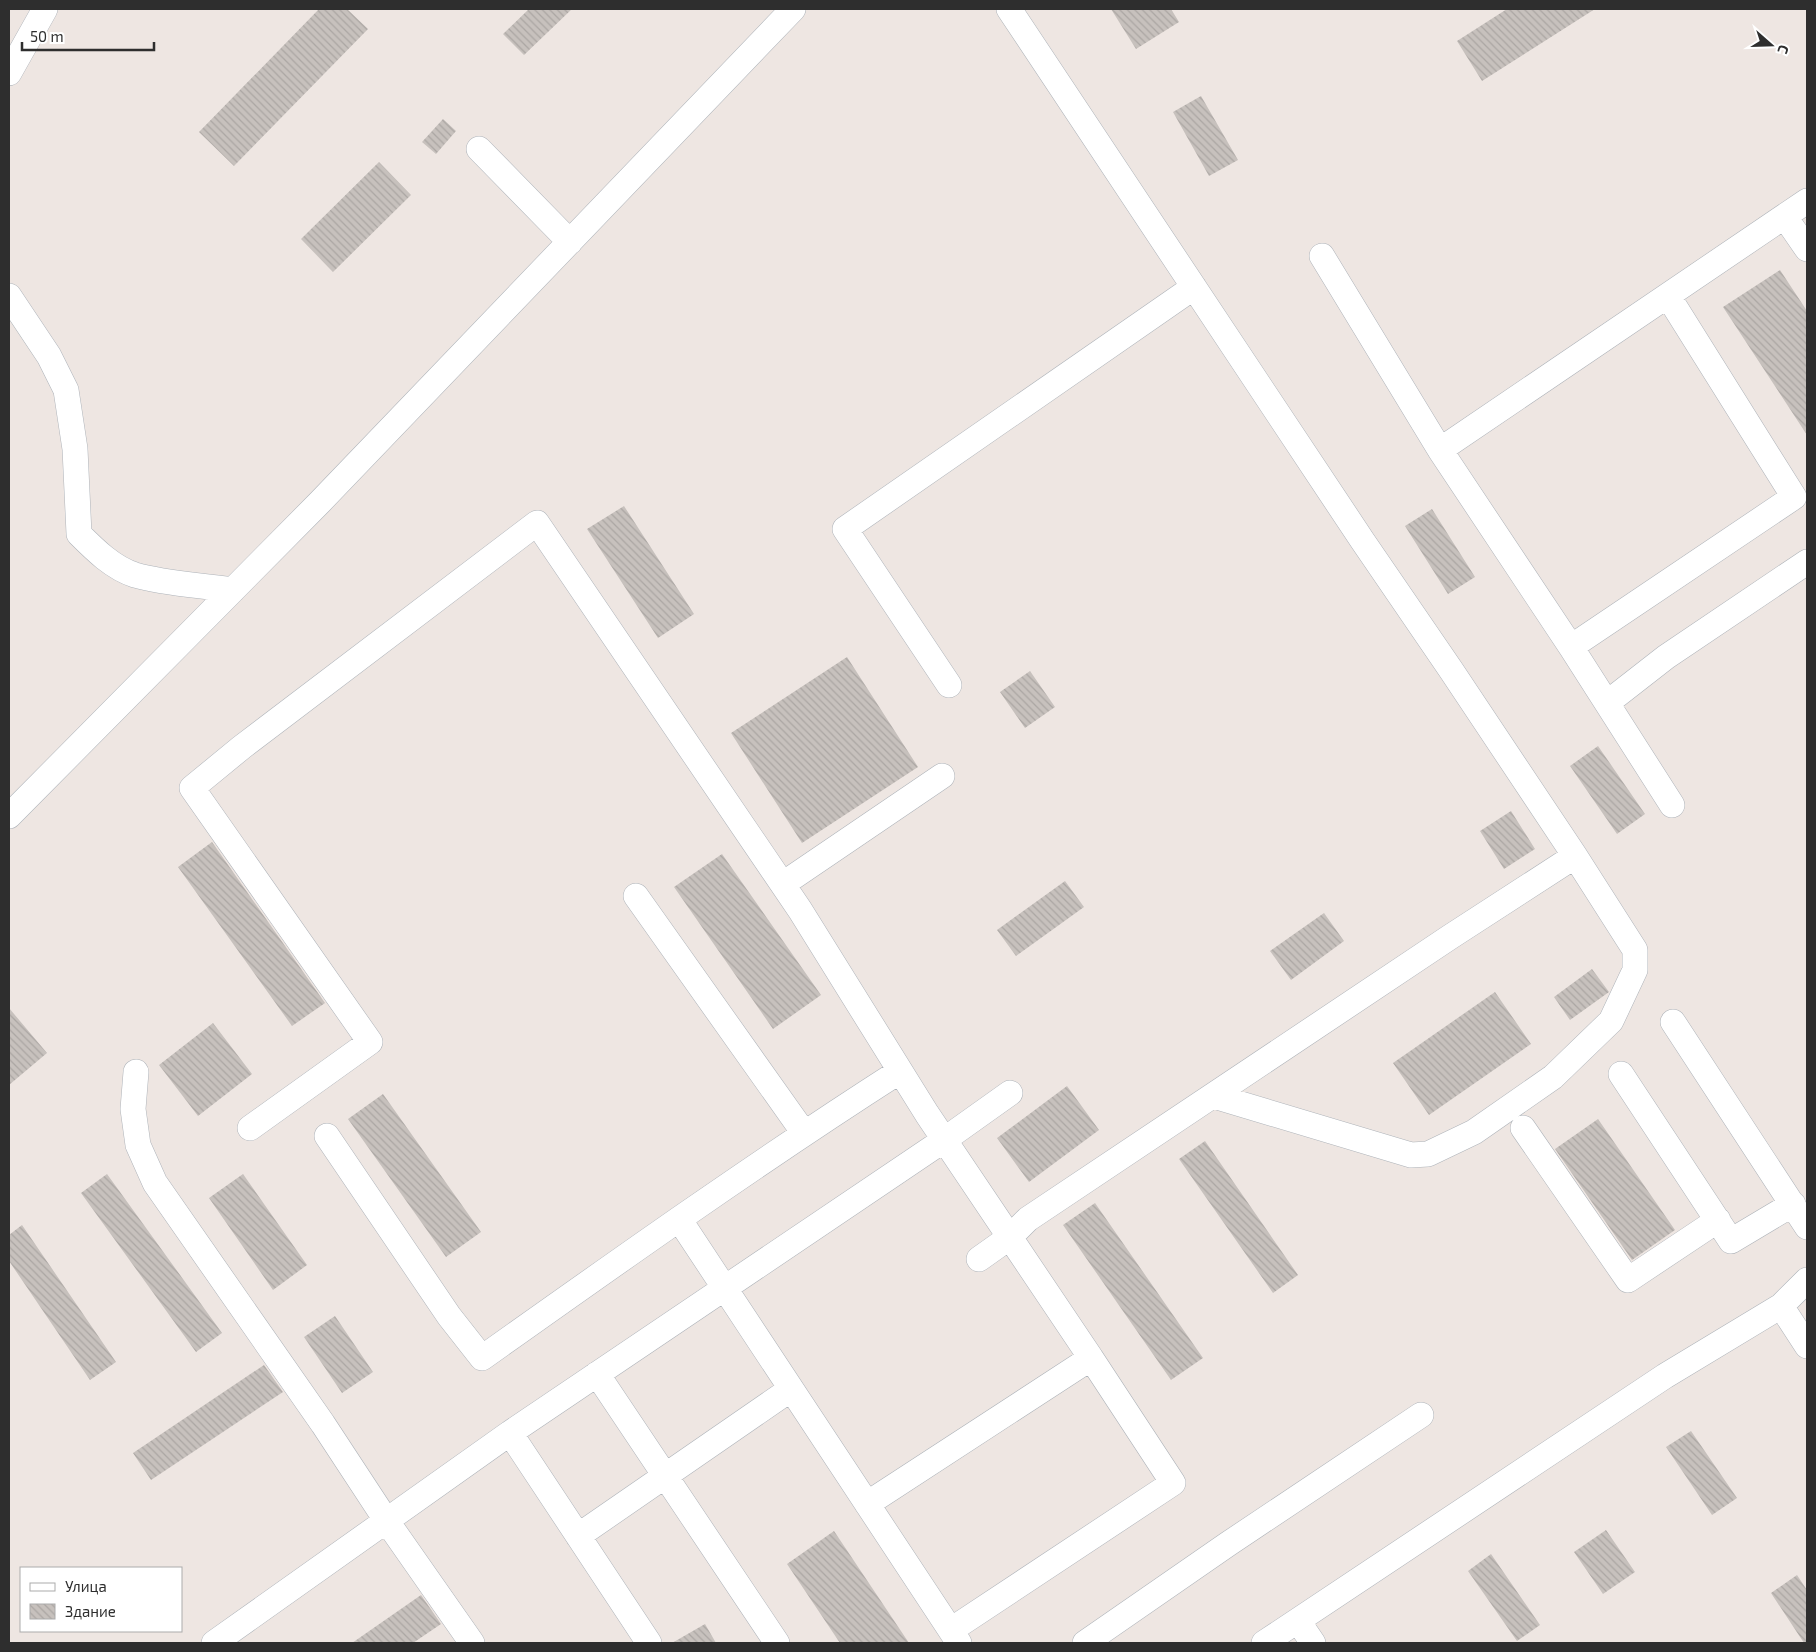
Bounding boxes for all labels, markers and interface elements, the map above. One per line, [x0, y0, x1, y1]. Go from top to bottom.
scale bar [22, 20, 155, 52]
north arrow [1746, 20, 1796, 70]
text: 50 m [30, 27, 64, 45]
text: С [1774, 43, 1793, 56]
legend [20, 1567, 182, 1632]
text: Улица [65, 1577, 107, 1595]
text: Здание [65, 1602, 116, 1620]

